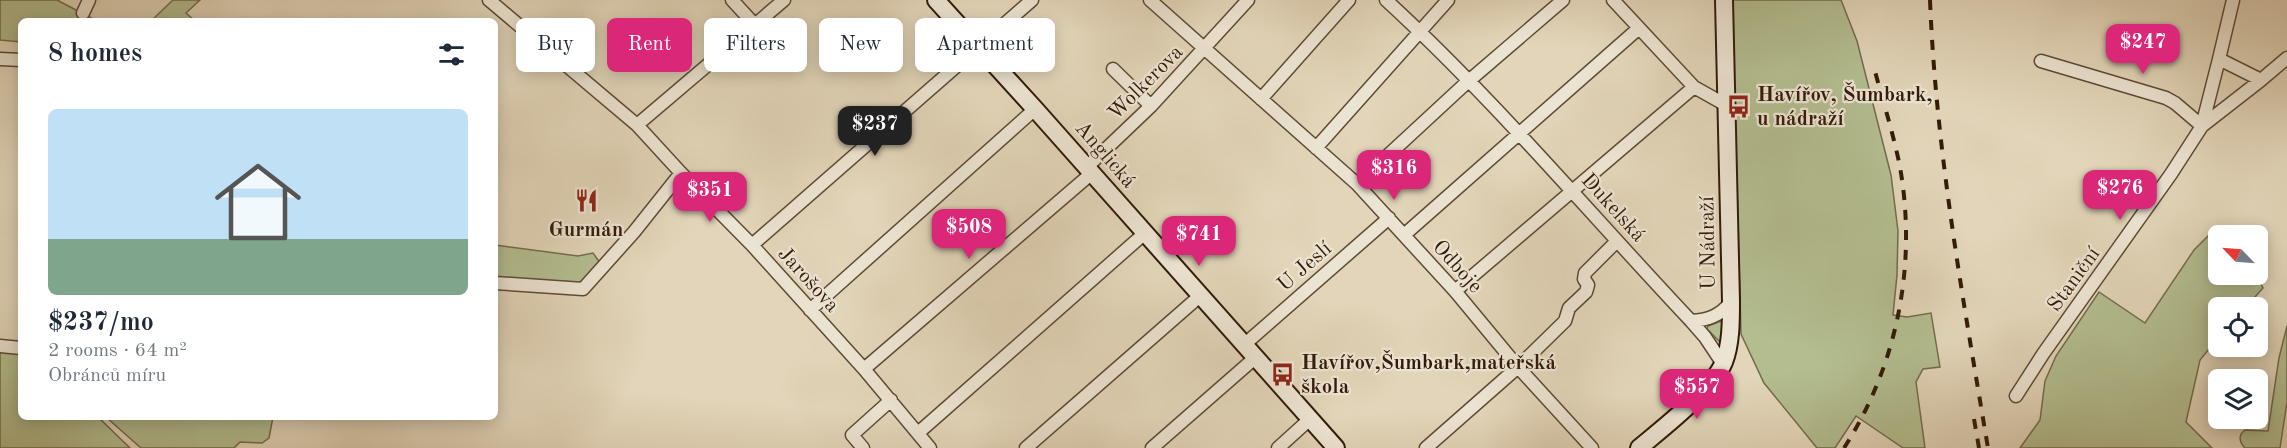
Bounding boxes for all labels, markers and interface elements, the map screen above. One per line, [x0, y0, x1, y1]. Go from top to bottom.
chip: Buy [516, 18, 595, 72]
chip: Rent [607, 18, 692, 72]
chip: Filters [704, 18, 807, 72]
chip: New [819, 18, 903, 72]
chip: Apartment [915, 18, 1055, 72]
pin: $247 [2107, 24, 2179, 75]
text: $247 [2120, 33, 2166, 53]
icon: filters [435, 38, 468, 71]
text: 8 homes [48, 41, 142, 67]
street label: Wolkerova [1105, 42, 1187, 124]
place label: Havířov, Šumbark, u nádraží [1757, 81, 1932, 130]
bus stop icon: Havířov, Šumbark, u nádraží [1726, 93, 1752, 119]
pin: $237 [839, 106, 911, 157]
text: $237 [852, 115, 898, 135]
street label: Anglická [1071, 118, 1139, 192]
icon: home [204, 148, 312, 256]
pin: $316 [1358, 150, 1430, 201]
text: $316 [1371, 159, 1417, 179]
street label: Dukelská [1577, 170, 1649, 246]
pin: $276 [2084, 170, 2156, 221]
pin: $351 [674, 172, 746, 223]
text: $276 [2097, 179, 2143, 199]
text: $351 [687, 181, 733, 201]
restaurant icon: Gurmán [573, 188, 599, 214]
street label: U Nádraží [1697, 196, 1720, 290]
pin: $508 [933, 209, 1005, 260]
pin: $741 [1163, 216, 1235, 267]
text: $508 [946, 218, 992, 238]
place label: Gurmán [549, 220, 623, 241]
text: $741 [1176, 225, 1222, 245]
north arrow [2208, 225, 2268, 285]
map controls [2208, 225, 2268, 429]
street label: Odboje [1428, 236, 1486, 298]
street label: U Jeslí [1274, 238, 1336, 296]
street label: Jarošova [773, 243, 843, 317]
street label: Staniční [2044, 244, 2105, 316]
button: locate [2208, 297, 2268, 357]
text: $237/mo [48, 310, 154, 336]
text: 2 rooms · 64 m² [48, 341, 187, 361]
place label: Havířov,Šumbark,mateřská škola [1301, 349, 1556, 398]
bus stop icon: Havířov,Šumbark,mateřská škola [1270, 361, 1296, 387]
text: Obránců míru [48, 366, 166, 386]
pin: $557 [1661, 369, 1733, 420]
button: layers [2208, 369, 2268, 429]
text: $557 [1674, 378, 1720, 398]

